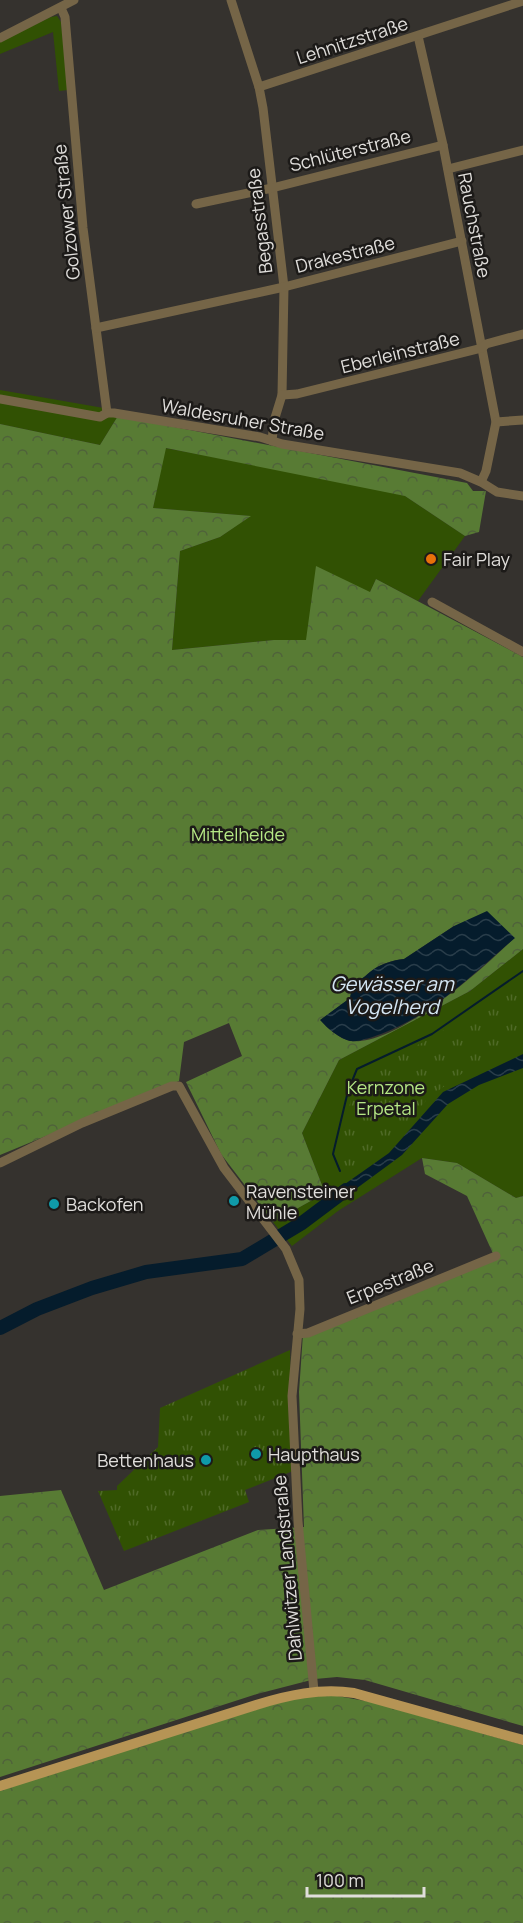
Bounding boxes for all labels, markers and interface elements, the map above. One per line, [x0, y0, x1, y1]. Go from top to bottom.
street label: Lehnitzstraße [293, 11, 411, 69]
street label: Schlüterstraße [287, 123, 413, 177]
street label: Golzower Straße [47, 143, 85, 281]
street label: Begasstraße [241, 167, 277, 275]
street label: Rauchstraße [453, 170, 497, 280]
street label: Drakestraße [293, 230, 397, 278]
street label: Eberleinstraße [338, 326, 462, 378]
street label: Waldesruher Straße [160, 393, 326, 445]
place label: Fair Play [443, 547, 511, 571]
marker: Fair Play [424, 552, 438, 566]
park label: Mittelheide [191, 822, 285, 846]
water label: Gewässer am Vogelherd [330, 970, 456, 1020]
park label: Kernzone Erpetal [347, 1075, 425, 1120]
place label: Ravensteiner Mühle [246, 1179, 356, 1224]
place label: Backofen [66, 1192, 143, 1216]
marker: Ravensteiner Mühle [227, 1194, 241, 1208]
marker: Backofen [47, 1197, 61, 1211]
street label: Erpestraße [343, 1253, 437, 1309]
place label: Haupthaus [268, 1442, 360, 1466]
marker: Haupthaus [249, 1447, 263, 1461]
place label: Bettenhaus [97, 1448, 194, 1472]
marker: Bettenhaus [199, 1453, 213, 1467]
street label: Dahlwitzer Landstraße [267, 1474, 307, 1662]
scale bar [307, 1860, 424, 1898]
text: 100 m [316, 1868, 364, 1892]

